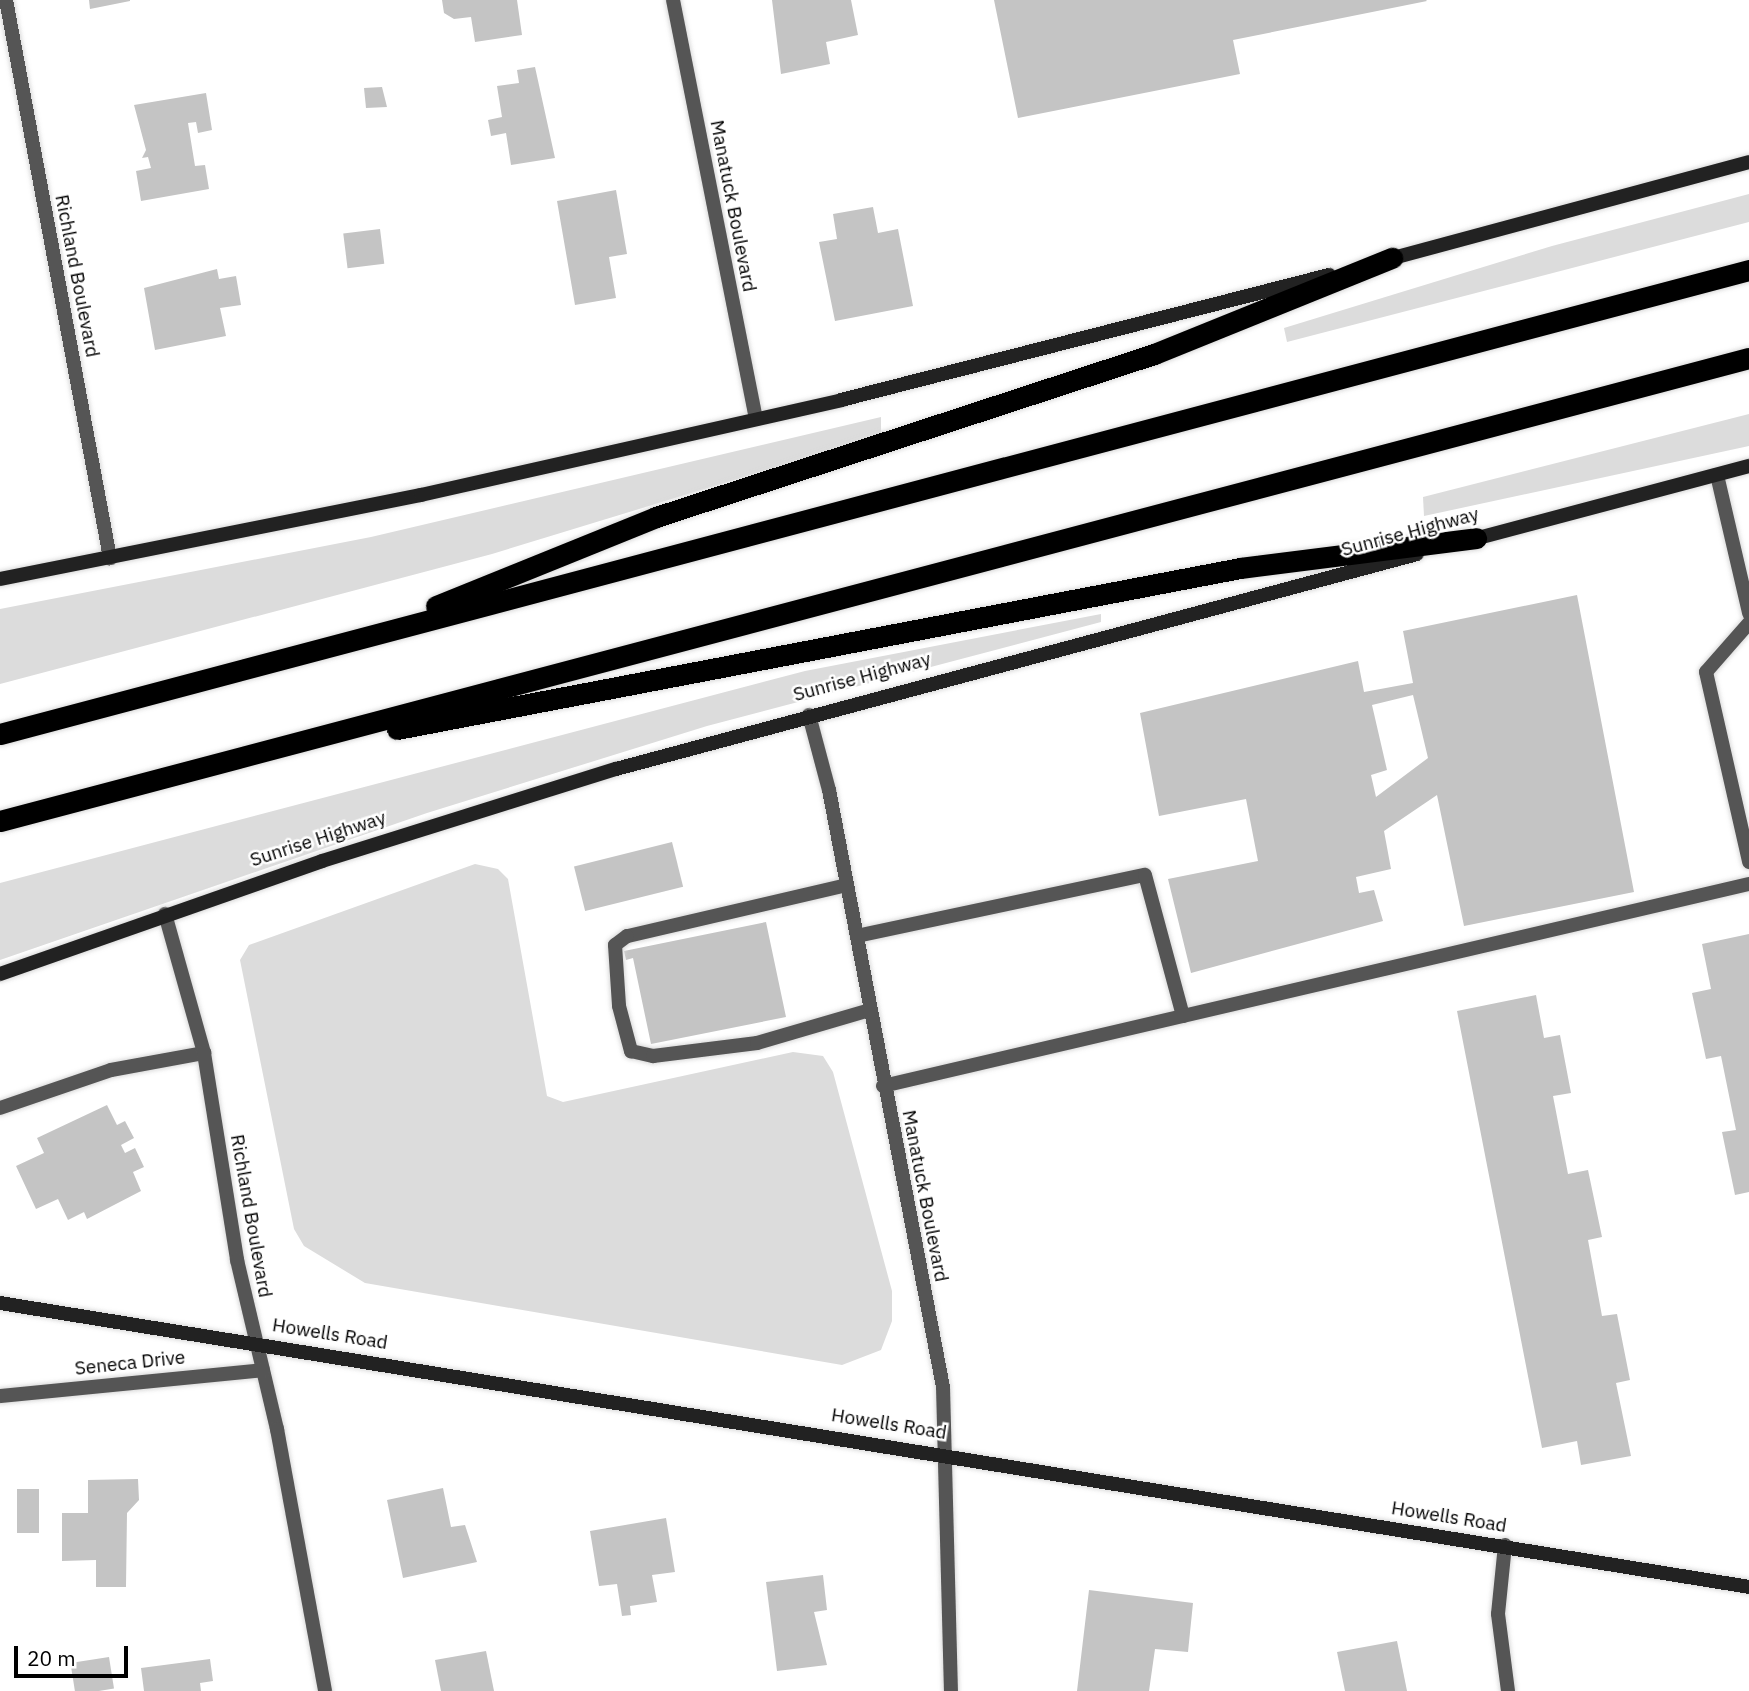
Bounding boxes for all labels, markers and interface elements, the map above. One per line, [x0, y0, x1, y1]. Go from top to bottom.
street label: Manatuck Boulevard [705, 118, 761, 294]
street label: Richland Boulevard [50, 193, 104, 359]
street label: Sunrise Highway [1339, 503, 1481, 561]
street label: Sunrise Highway [791, 648, 933, 706]
street label: Sunrise Highway [247, 806, 389, 872]
street label: Manatuck Boulevard [897, 1108, 953, 1284]
street label: Richland Boulevard [225, 1133, 277, 1299]
street label: Howells Road [271, 1314, 389, 1354]
street label: Seneca Drive [74, 1346, 186, 1380]
street label: Howells Road [830, 1404, 948, 1444]
street label: Howells Road [1390, 1497, 1508, 1537]
scale bar [18, 1632, 131, 1676]
text: 20 m [27, 1644, 76, 1672]

